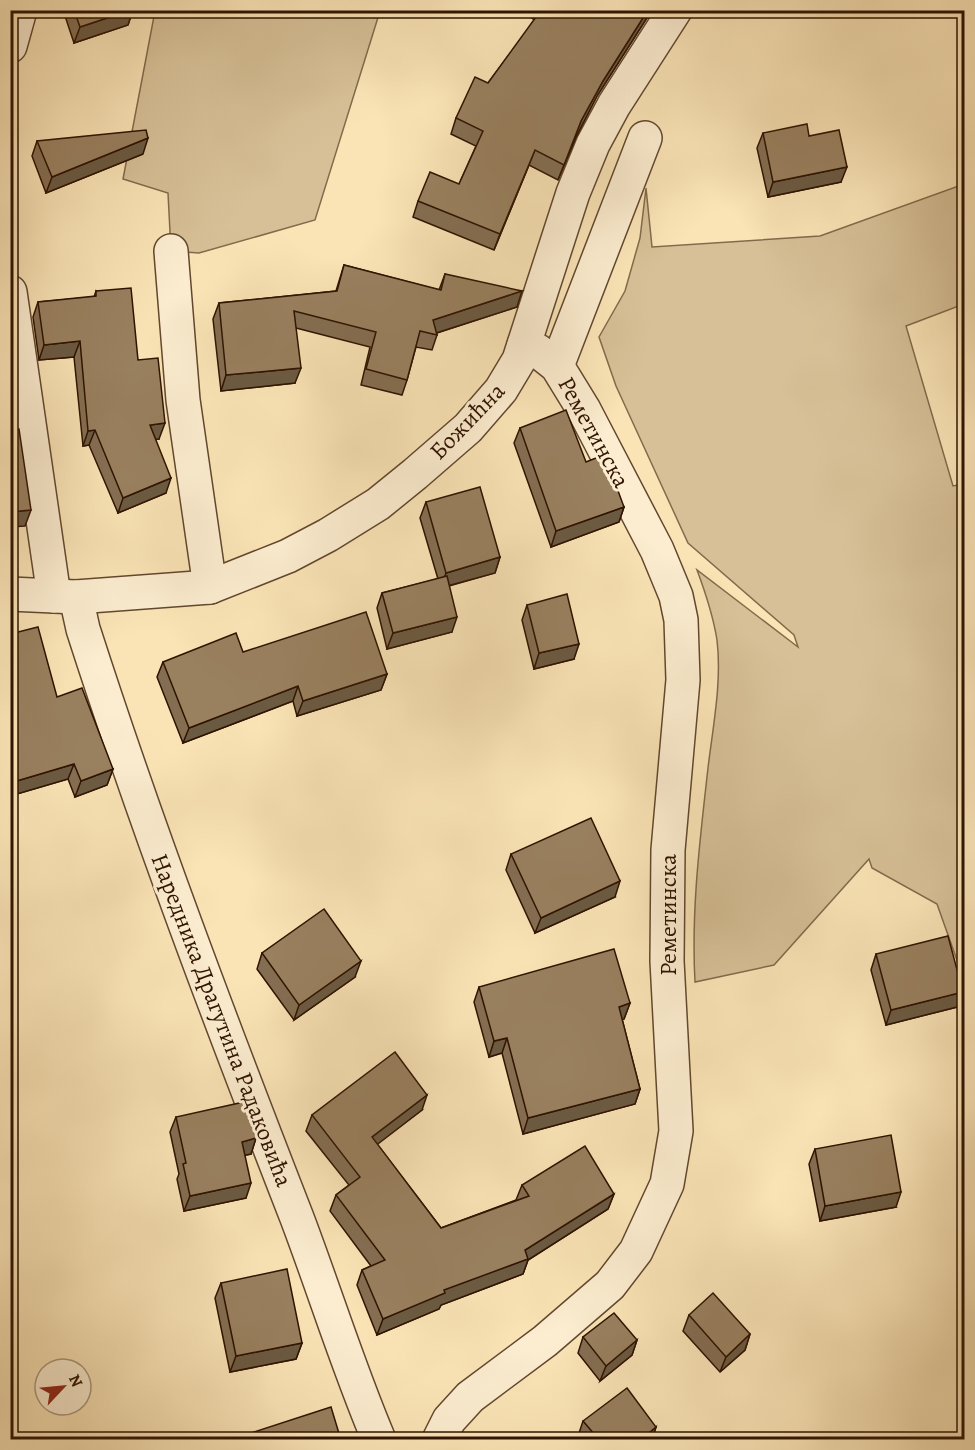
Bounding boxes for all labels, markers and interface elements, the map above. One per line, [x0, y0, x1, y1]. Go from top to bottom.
street label: Реметинска [550, 371, 638, 493]
street label: Божићна [422, 375, 512, 467]
street label: Наредника Драгутина Радаковића [144, 849, 300, 1191]
street label: Реметинска [652, 854, 684, 976]
north arrow [33, 1357, 93, 1417]
text: N [63, 1371, 88, 1391]

